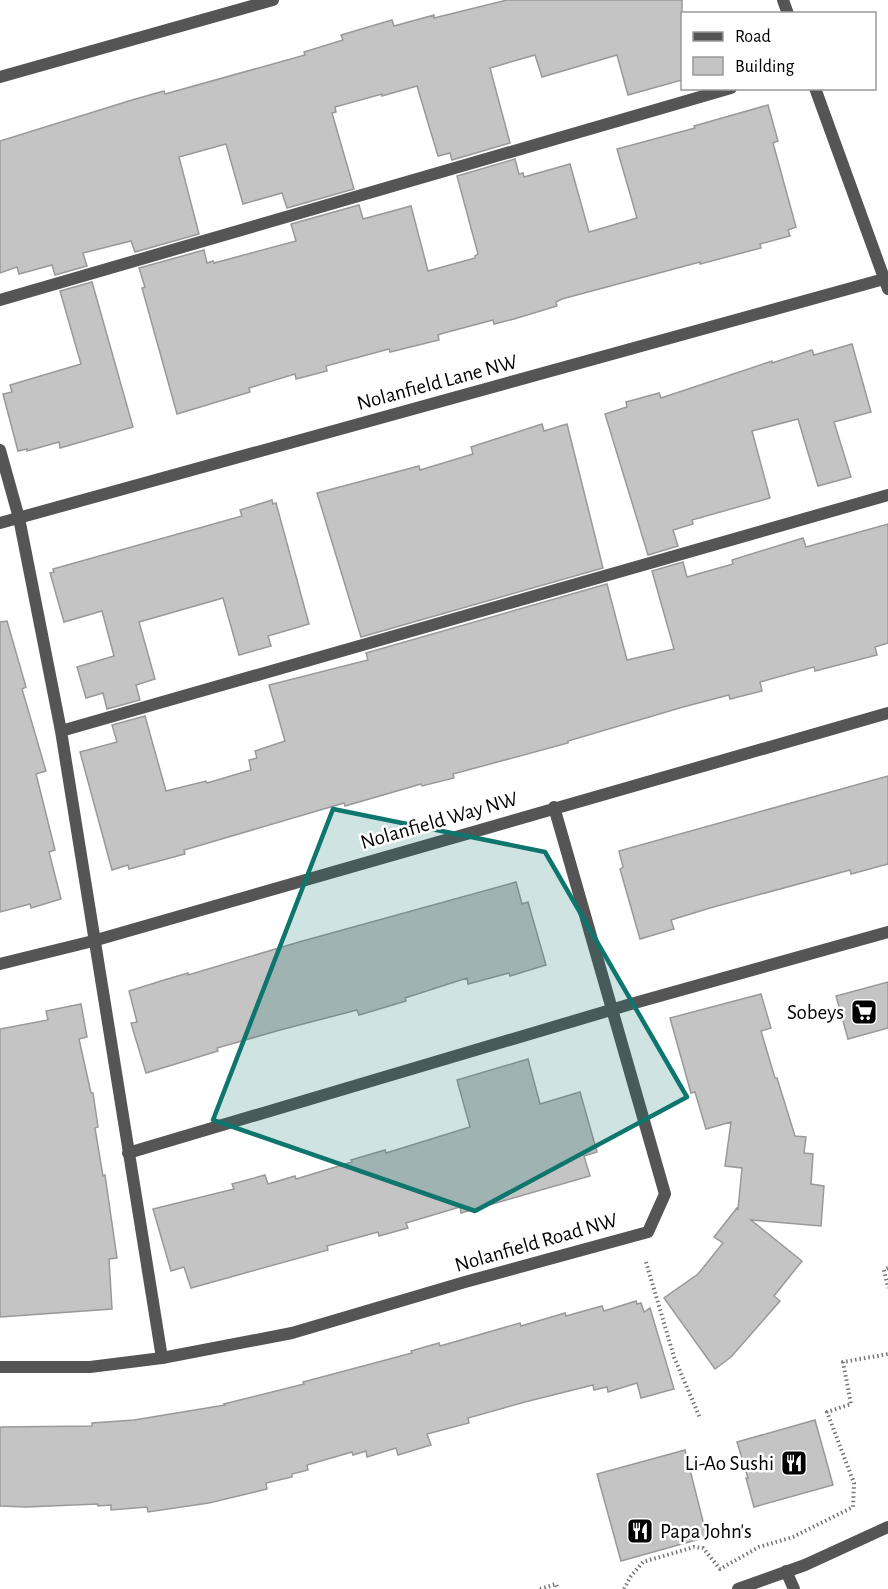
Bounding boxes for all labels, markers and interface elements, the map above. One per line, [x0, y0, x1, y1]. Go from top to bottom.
legend [681, 12, 876, 90]
text: Road [735, 28, 771, 46]
text: Building [735, 58, 795, 76]
street label: Nolanfield Lane NW [355, 351, 520, 414]
street label: Nolanfield Way NW [358, 788, 520, 853]
supermarket icon: Sobeys [849, 997, 879, 1027]
place label: Sobeys [787, 1002, 844, 1023]
street label: Nolanfield Road NW [452, 1209, 620, 1276]
restaurant icon: Li-Ao Sushi [779, 1448, 809, 1478]
place label: Li-Ao Sushi [685, 1453, 774, 1474]
restaurant icon: Papa John's [625, 1516, 655, 1546]
place label: Papa John's [660, 1521, 752, 1542]

